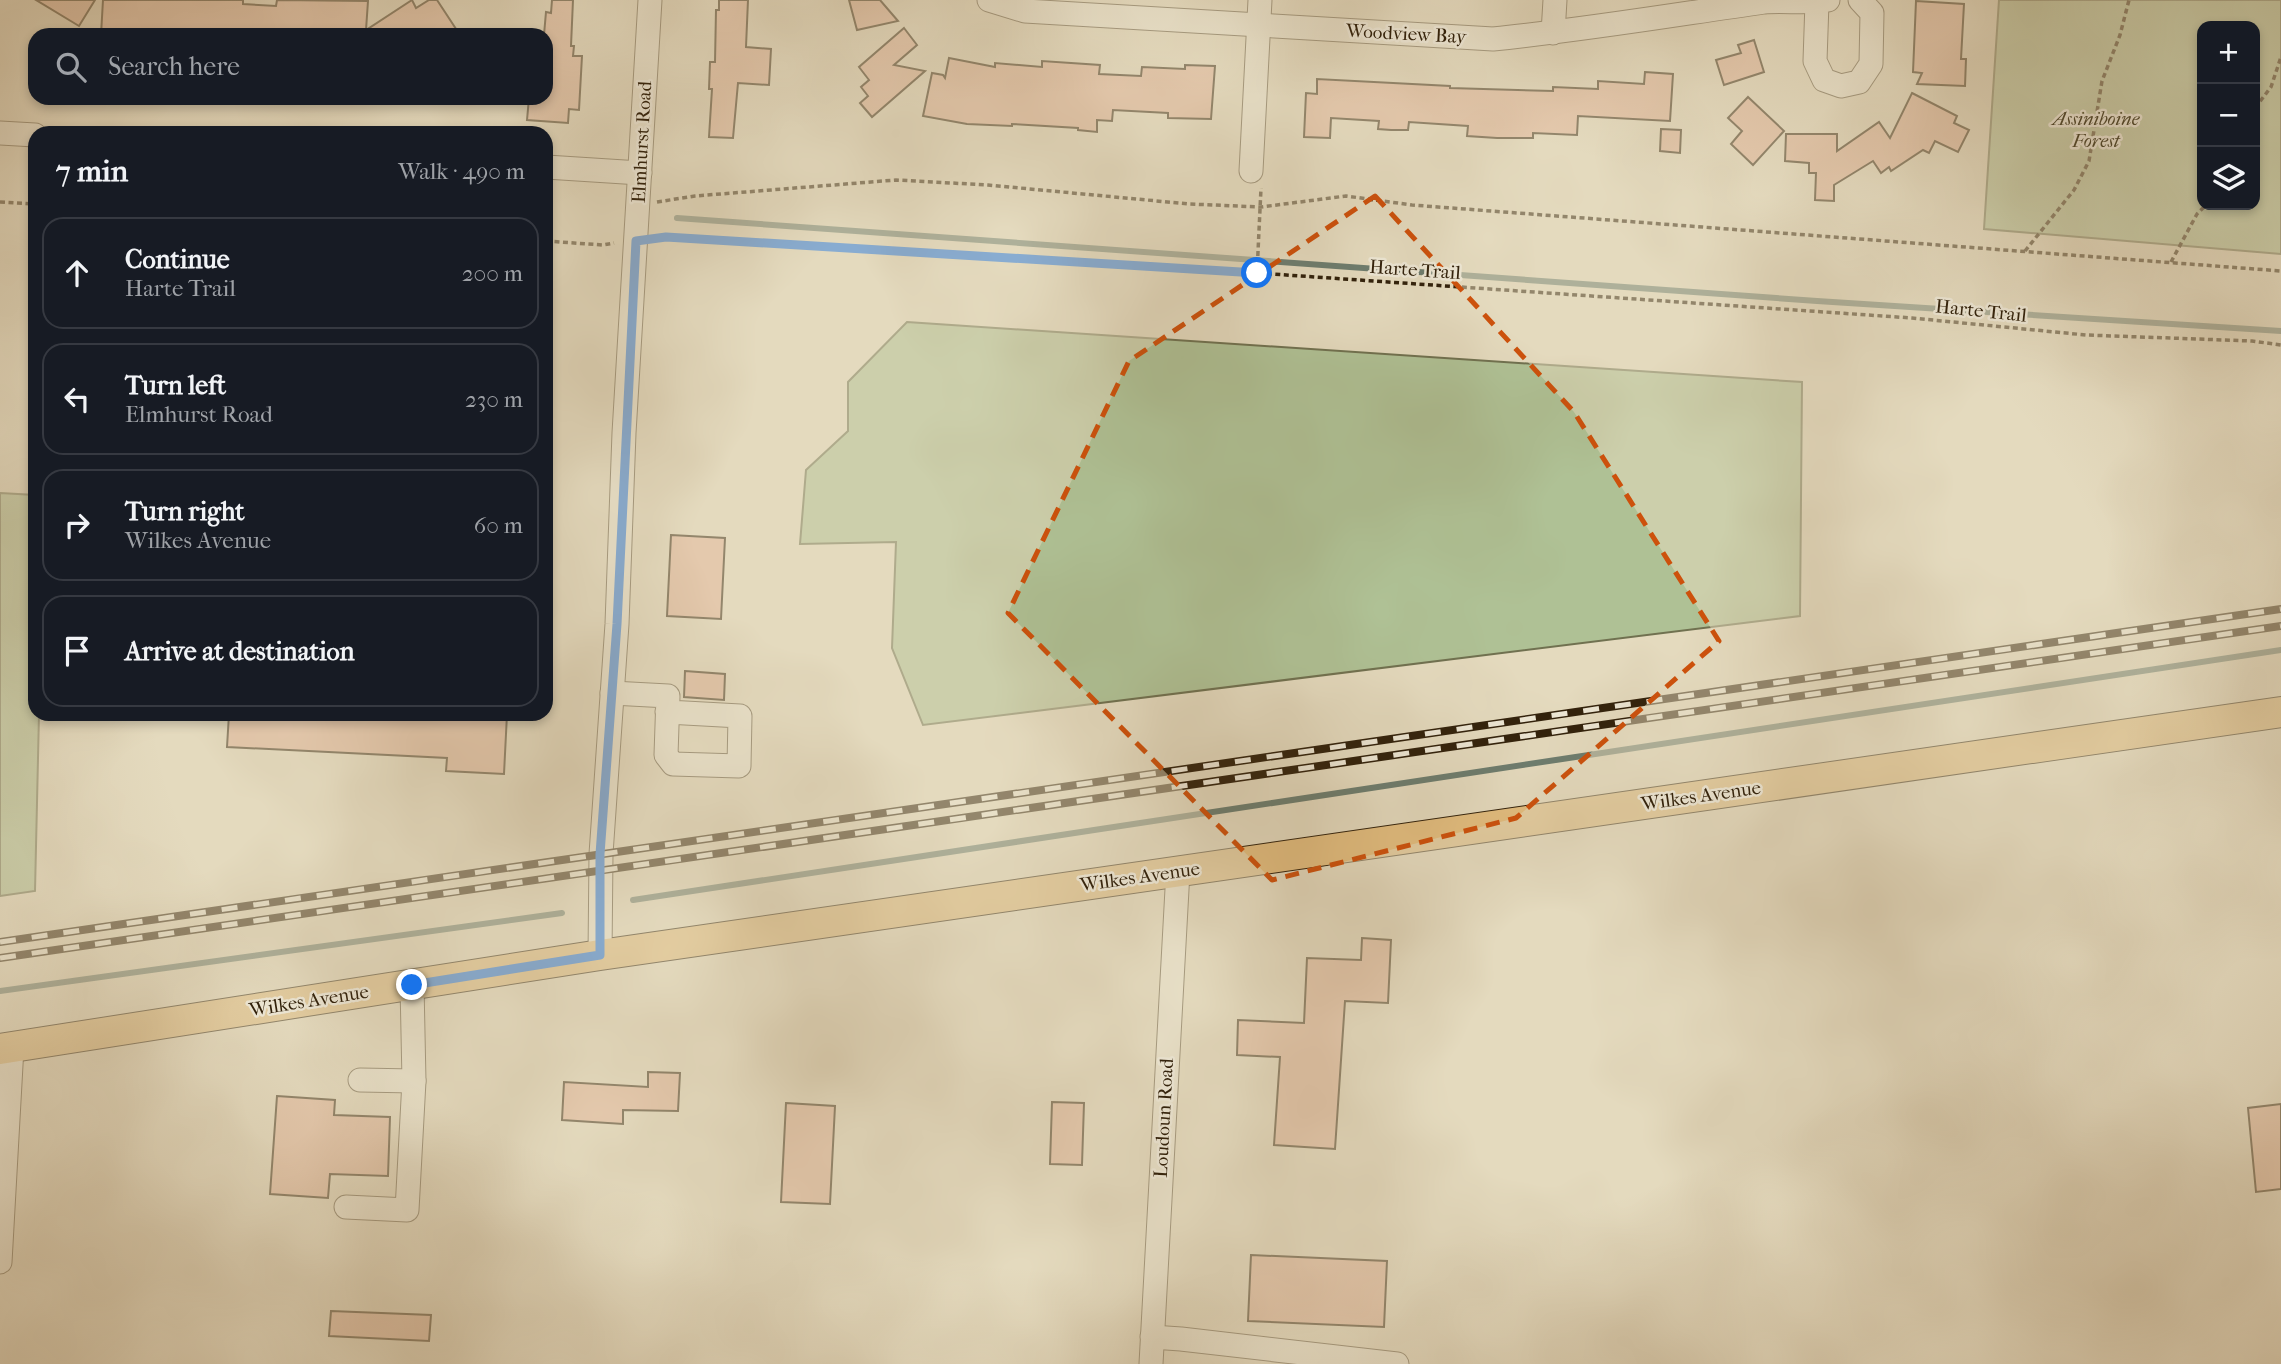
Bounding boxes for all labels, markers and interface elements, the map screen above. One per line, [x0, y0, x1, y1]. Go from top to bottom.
street label: Woodview Bay [1344, 20, 1468, 48]
map controls [2197, 21, 2260, 210]
button: + [2197, 21, 2260, 84]
search box [28, 28, 553, 105]
icon: search [52, 48, 90, 86]
text: Search here [108, 51, 240, 82]
street label: Elmhurst Road [628, 80, 656, 204]
button: − [2197, 84, 2260, 147]
park label: Assiniboine Forest [2051, 108, 2141, 152]
button: layers [2197, 147, 2260, 210]
text: 7 min [56, 154, 128, 189]
text: Walk · 490 m [398, 158, 525, 185]
text: Continue [125, 244, 230, 275]
icon: ahead [58, 254, 96, 292]
street label: Harte Trail [1369, 256, 1461, 284]
route start [1241, 257, 1272, 288]
text: 200 m [462, 260, 523, 287]
text: Harte Trail [125, 275, 236, 302]
street label: Harte Trail [1934, 295, 2028, 327]
text: Turn left [125, 370, 226, 401]
icon: left [58, 380, 96, 418]
text: 230 m [465, 386, 523, 413]
text: Elmhurst Road [125, 401, 273, 428]
text: Turn right [125, 496, 245, 527]
icon: right [58, 506, 96, 544]
text: 60 m [474, 512, 523, 539]
text: Wilkes Avenue [125, 527, 271, 554]
icon: arrive [58, 632, 96, 670]
text: Arrive at destination [125, 636, 355, 667]
street label: Wilkes Avenue [1639, 777, 1762, 815]
street label: Wilkes Avenue [1078, 858, 1201, 896]
route end [396, 969, 427, 1000]
street label: Wilkes Avenue [247, 981, 370, 1021]
street label: Loudoun Road [1150, 1057, 1178, 1178]

